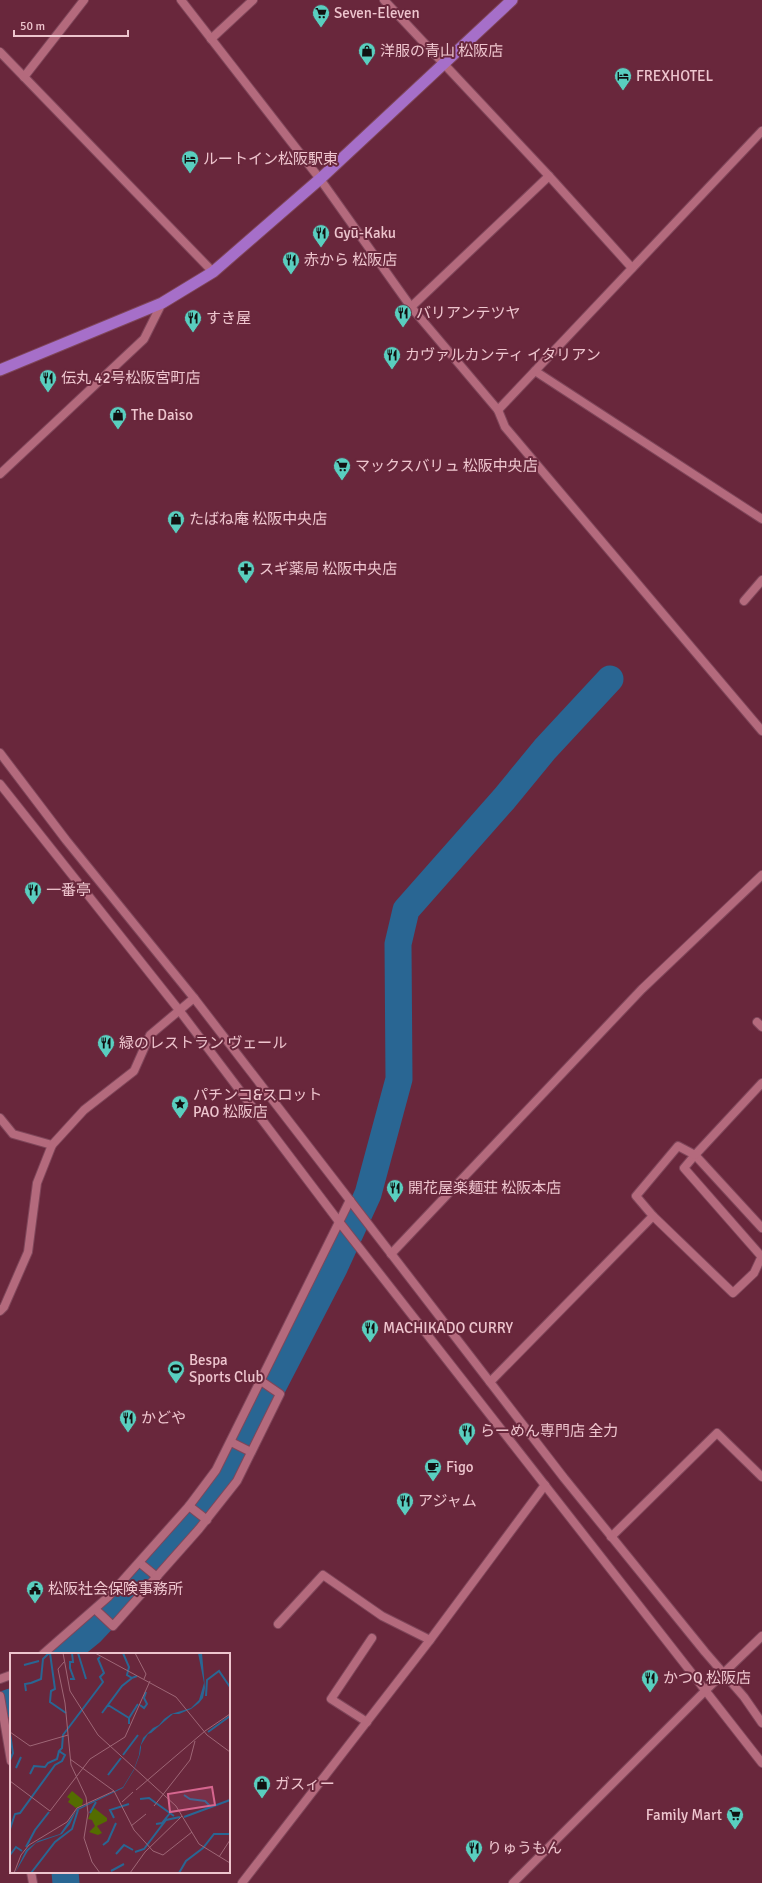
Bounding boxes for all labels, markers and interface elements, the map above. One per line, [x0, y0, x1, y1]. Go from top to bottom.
supermarket icon: Seven-Eleven [311, 3, 331, 28]
place label: Seven-Eleven [334, 4, 420, 22]
scale bar [14, 12, 128, 38]
text: 50 m [20, 19, 45, 34]
shop icon: 洋服の青山 松阪店 [357, 41, 377, 66]
place label: 洋服の青山 松阪店 [380, 42, 503, 60]
hotel icon: FREXHOTEL [613, 66, 633, 91]
place label: FREXHOTEL [636, 67, 714, 85]
hotel icon: ルートイン松阪駅東 [180, 149, 200, 174]
place label: ルートイン松阪駅東 [203, 150, 338, 168]
restaurant icon: Gyū-Kaku [311, 223, 331, 248]
place label: Gyū-Kaku [334, 224, 396, 242]
restaurant icon: 赤から 松阪店 [281, 250, 301, 275]
place label: 赤から 松阪店 [304, 251, 397, 269]
restaurant icon: バリアンテツヤ [393, 303, 413, 328]
place label: バリアンテツヤ [416, 304, 520, 322]
restaurant icon: すき屋 [183, 308, 203, 333]
place label: すき屋 [206, 309, 251, 327]
restaurant icon: カヴァルカンティ イタリアン [382, 345, 402, 370]
place label: カヴァルカンティ イタリアン [405, 346, 601, 364]
restaurant icon: 伝丸 42号松阪宮町店 [38, 368, 58, 393]
place label: 伝丸 42号松阪宮町店 [61, 369, 201, 387]
shop icon: The Daiso [108, 405, 128, 430]
place label: The Daiso [131, 406, 193, 424]
supermarket icon: マックスバリュ 松阪中央店 [332, 456, 352, 481]
place label: マックスバリュ 松阪中央店 [355, 457, 538, 475]
shop icon: たばね庵 松阪中央店 [166, 509, 186, 534]
place label: たばね庵 松阪中央店 [189, 510, 327, 528]
pharmacy icon: スギ薬局 松阪中央店 [236, 559, 256, 584]
place label: スギ薬局 松阪中央店 [259, 560, 397, 578]
restaurant icon: 一番亭 [23, 880, 43, 905]
place label: 一番亭 [46, 881, 91, 899]
restaurant icon: 緑のレストラン ヴェール [96, 1033, 116, 1058]
place label: 緑のレストラン ヴェール [119, 1034, 287, 1052]
place label: パチンコ&スロット PAO 松阪店 [193, 1086, 322, 1121]
place icon: パチンコ&スロット PAO 松阪店 [170, 1094, 190, 1119]
restaurant icon: 開花屋楽麺荘 松阪本店 [385, 1178, 405, 1203]
place label: 開花屋楽麺荘 松阪本店 [408, 1179, 561, 1197]
restaurant icon: MACHIKADO CURRY [360, 1318, 380, 1343]
place label: MACHIKADO CURRY [383, 1319, 513, 1337]
place label: Bespa Sports Club [189, 1351, 264, 1386]
sports icon: Bespa Sports Club [166, 1359, 186, 1384]
restaurant icon: かどや [118, 1408, 138, 1433]
place label: かどや [141, 1409, 186, 1427]
restaurant icon: らーめん専門店 全力 [457, 1421, 477, 1446]
place label: らーめん専門店 全力 [480, 1422, 618, 1440]
cafe icon: Figo [423, 1457, 443, 1482]
place label: Figo [446, 1458, 474, 1476]
restaurant icon: アジャム [395, 1491, 415, 1516]
place label: アジャム [418, 1492, 477, 1510]
public building icon: 松阪社会保険事務所 [25, 1579, 45, 1604]
place label: 松阪社会保険事務所 [48, 1580, 183, 1598]
inset map [10, 1653, 230, 1873]
restaurant icon: かつQ 松阪店 [640, 1668, 660, 1693]
place label: かつQ 松阪店 [663, 1669, 751, 1687]
shop icon: ガスィー [252, 1774, 272, 1799]
place label: ガスィー [275, 1775, 335, 1793]
supermarket icon: Family Mart [725, 1805, 745, 1830]
place label: Family Mart [646, 1806, 722, 1824]
restaurant icon: りゅうもん [464, 1838, 484, 1863]
place label: りゅうもん [487, 1839, 562, 1857]

